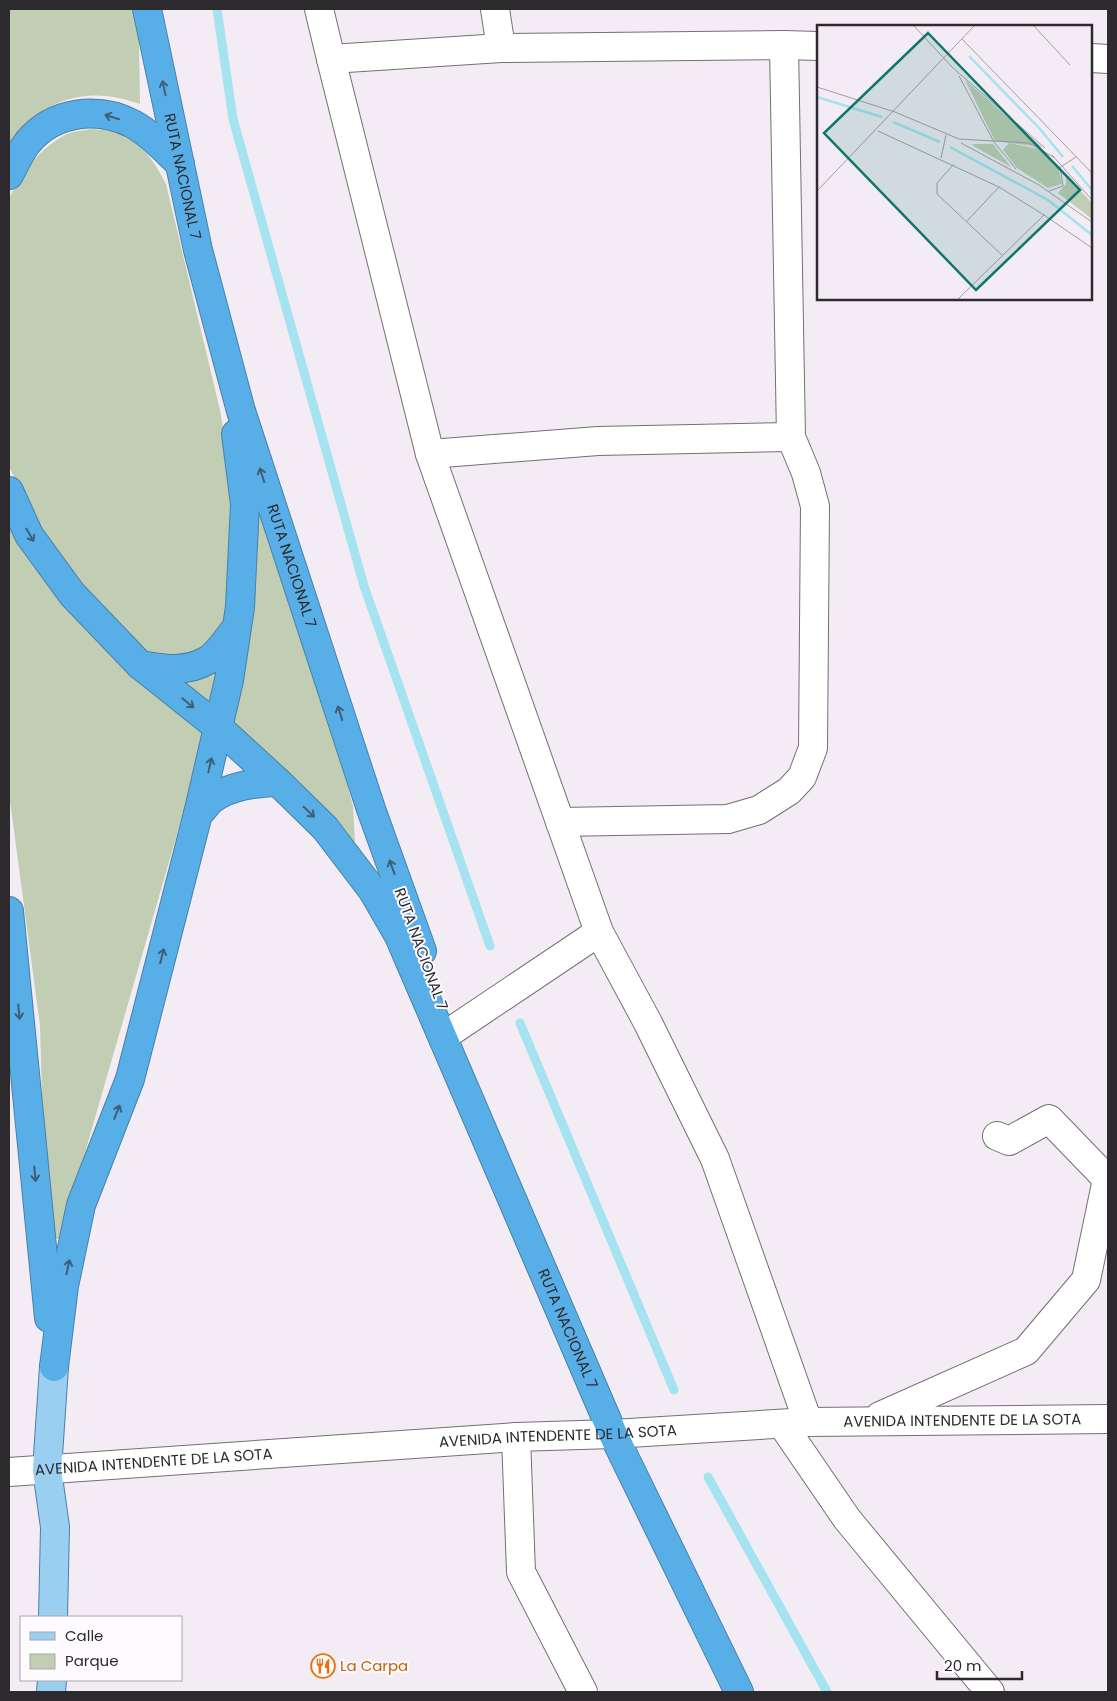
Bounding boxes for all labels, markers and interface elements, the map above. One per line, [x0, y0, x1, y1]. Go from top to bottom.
inset map [817, 25, 1092, 300]
one-way arrow [159, 81, 168, 97]
one-way arrow [104, 111, 120, 121]
street label: RUTA NACIONAL 7 [159, 111, 206, 241]
one-way arrow [257, 468, 267, 484]
street label: RUTA NACIONAL 7 [262, 501, 322, 630]
one-way arrow [25, 527, 35, 542]
one-way arrow [181, 698, 194, 709]
one-way arrow [334, 705, 344, 721]
one-way arrow [206, 757, 215, 773]
one-way arrow [302, 806, 315, 818]
one-way arrow [387, 860, 396, 875]
street label: RUTA NACIONAL 7 [390, 885, 453, 1013]
one-way arrow [158, 949, 167, 965]
one-way arrow [14, 1004, 24, 1020]
one-way arrow [113, 1105, 122, 1120]
one-way arrow [30, 1165, 39, 1181]
one-way arrow [64, 1259, 73, 1275]
street label: RUTA NACIONAL 7 [533, 1265, 603, 1392]
street label: AVENIDA INTENDENTE DE LA SOTA [843, 1408, 1082, 1432]
street label: AVENIDA INTENDENTE DE LA SOTA [438, 1419, 677, 1452]
street label: AVENIDA INTENDENTE DE LA SOTA [34, 1443, 273, 1480]
legend [20, 1616, 182, 1681]
text: Calle [65, 1625, 103, 1646]
scale bar [937, 1648, 1022, 1680]
text: Parque [65, 1650, 118, 1671]
restaurant icon: La Carpa [310, 1653, 336, 1679]
place label: La Carpa [340, 1655, 408, 1676]
text: 20 m [944, 1655, 982, 1676]

